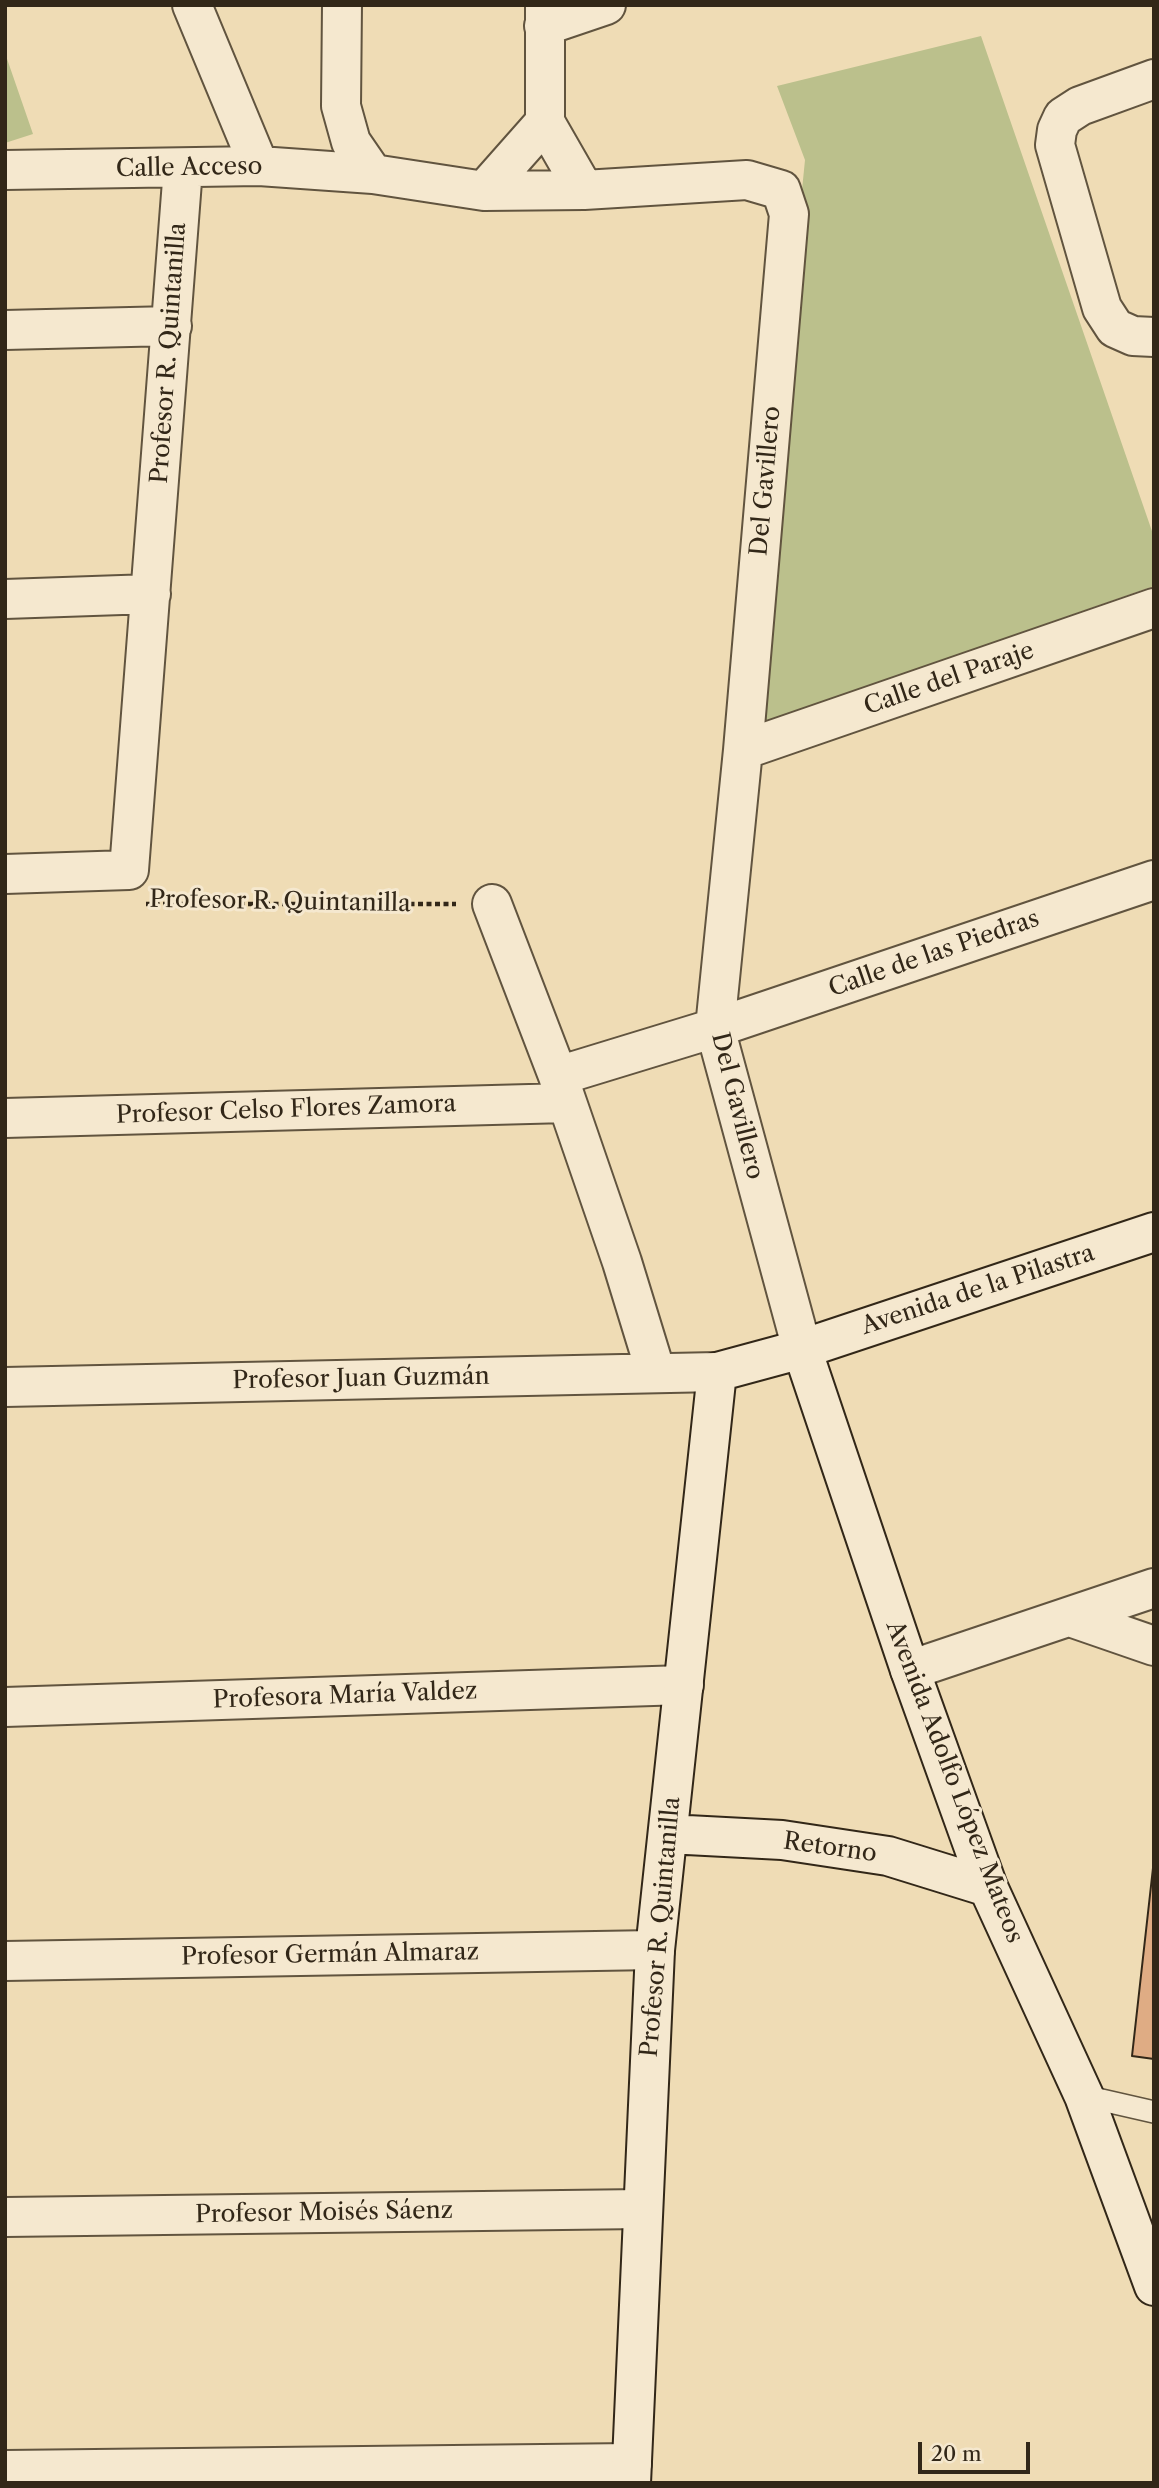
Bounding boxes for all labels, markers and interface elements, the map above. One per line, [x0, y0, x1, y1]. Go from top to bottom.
street label: Calle Acceso [116, 152, 262, 184]
street label: Profesor R. Quintanilla [146, 222, 192, 484]
street label: Del Gavillero [745, 405, 787, 557]
street label: Calle del Paraje [860, 636, 1038, 722]
street label: Profesor R. Quintanilla [149, 885, 411, 919]
street label: Calle de las Piedras [825, 904, 1043, 1004]
street label: Del Gavillero [705, 1030, 769, 1182]
street label: Profesor Celso Flores Zamora [115, 1090, 457, 1130]
street label: Avenida de la Pilastra [858, 1239, 1098, 1341]
street label: Profesor Juan Guzmán [232, 1362, 490, 1396]
street label: Avenida Adolfo López Mateos [879, 1617, 1029, 1947]
street label: Profesora María Valdez [212, 1677, 478, 1715]
street label: Profesor R. Quintanilla [635, 1795, 687, 2059]
street label: Retorno [781, 1827, 879, 1869]
street label: Profesor Germán Almaraz [181, 1938, 479, 1972]
street label: Profesor Moisés Sáenz [195, 2196, 453, 2230]
scale bar [921, 2428, 1033, 2472]
text: 20 m [931, 2441, 982, 2466]

